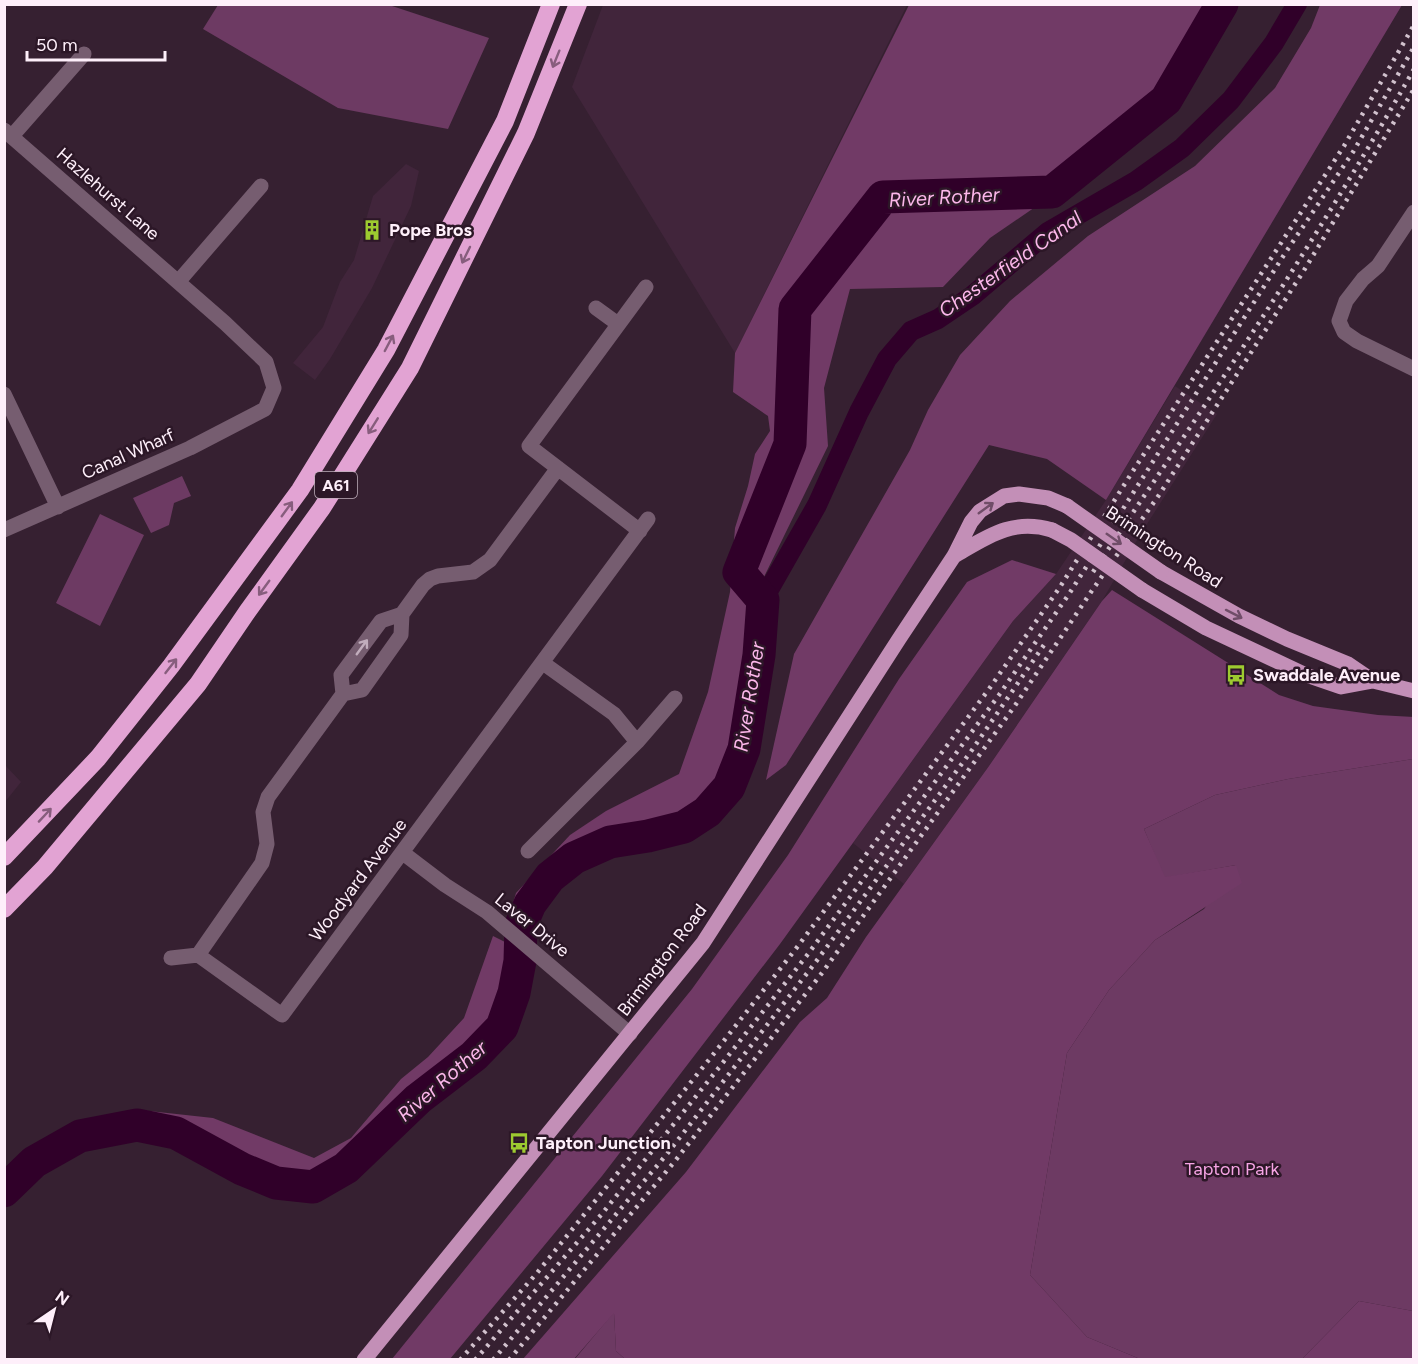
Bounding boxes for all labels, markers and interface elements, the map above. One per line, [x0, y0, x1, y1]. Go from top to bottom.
scale bar [27, 24, 165, 62]
text: 50 m [36, 34, 78, 56]
one-way arrow [550, 49, 561, 68]
street label: Hazlehurst Lane [52, 143, 164, 245]
water label: River Rother [888, 182, 1001, 212]
water label: Chesterfield Canal [934, 205, 1087, 322]
building icon: Pope Bros [360, 218, 384, 242]
place label: Pope Bros [389, 219, 473, 241]
one-way arrow [460, 246, 472, 263]
one-way arrow [384, 335, 395, 353]
one-way arrow [367, 417, 379, 434]
street label: Canal Wharf [78, 424, 178, 484]
road number: A61 [315, 472, 357, 498]
street label: Brimington Road [1102, 501, 1226, 593]
one-way arrow [281, 502, 293, 518]
one-way arrow [977, 502, 993, 514]
one-way arrow [1105, 533, 1122, 545]
one-way arrow [258, 579, 271, 595]
one-way arrow [1225, 609, 1243, 620]
one-way arrow [356, 639, 368, 655]
water label: River Rother [728, 639, 770, 754]
one-way arrow [164, 658, 177, 674]
bus stop icon: Swaddale Avenue [1224, 663, 1248, 687]
place label: Swaddale Avenue [1253, 664, 1400, 686]
one-way arrow [38, 807, 52, 822]
street label: Woodyard Avenue [305, 814, 412, 946]
street label: Laver Drive [490, 888, 574, 962]
street label: Brimington Road [613, 900, 711, 1020]
water label: River Rother [392, 1035, 493, 1126]
bus stop icon: Tapton Junction [507, 1131, 531, 1155]
place label: Tapton Junction [536, 1132, 671, 1154]
park label: Tapton Park [1185, 1158, 1280, 1180]
north arrow [24, 1280, 84, 1340]
text: N [52, 1287, 73, 1309]

